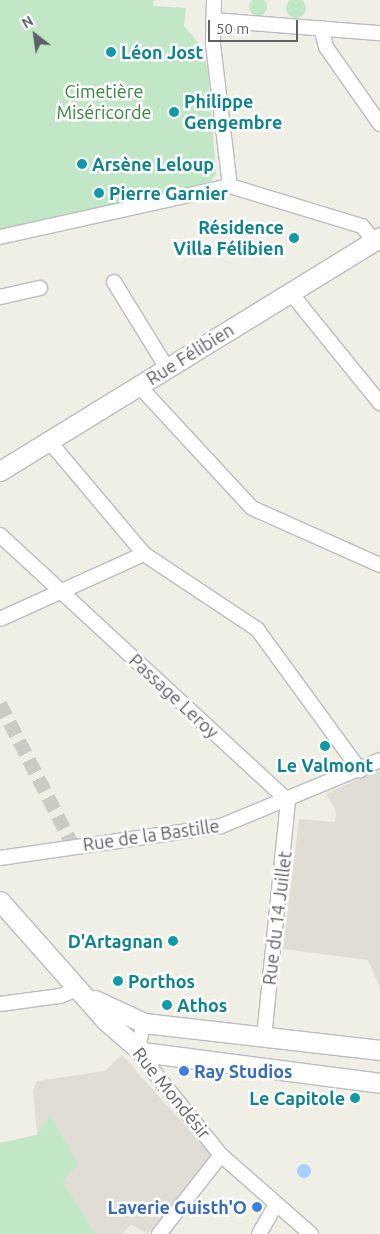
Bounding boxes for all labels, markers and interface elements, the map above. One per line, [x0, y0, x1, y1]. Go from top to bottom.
north arrow [10, 10, 60, 60]
scale bar [210, 10, 300, 42]
text: N [19, 12, 36, 32]
text: 50 m [216, 20, 249, 37]
place label: Léon Jost [121, 41, 203, 63]
marker: Léon Jost [105, 46, 117, 58]
park label: Cimetière Miséricorde [56, 81, 152, 124]
place label: Philippe Gengembre [184, 91, 282, 134]
marker: Philippe Gengembre [168, 106, 180, 118]
place label: Arsène Leloup [92, 153, 214, 175]
marker: Arsène Leloup [76, 158, 88, 170]
place label: Pierre Garnier [109, 182, 228, 204]
marker: Pierre Garnier [93, 187, 105, 199]
place label: Résidence Villa Félibien [173, 217, 284, 260]
marker: Résidence Villa Félibien [288, 232, 300, 244]
street label: Rue Félibien [142, 319, 238, 389]
street label: Passage Leroy [125, 649, 223, 743]
marker: Le Valmont [319, 740, 331, 752]
place label: Le Valmont [277, 754, 373, 776]
street label: Rue de la Bastille [81, 815, 221, 855]
street label: Rue du 14 Juillet [258, 850, 296, 986]
place label: D'Artagnan [68, 930, 163, 952]
marker: D'Artagnan [167, 935, 179, 947]
place label: Porthos [128, 970, 195, 992]
marker: Porthos [112, 975, 124, 987]
place label: Athos [177, 994, 227, 1016]
marker: Athos [161, 999, 173, 1011]
street label: Rue Mondésir [129, 1043, 215, 1143]
place label: Ray Studios [194, 1060, 293, 1082]
marker: Ray Studios [178, 1065, 190, 1077]
place label: Le Capitole [249, 1087, 345, 1109]
marker: Le Capitole [349, 1092, 361, 1104]
place label: Laverie Guisth'O [108, 1196, 247, 1218]
marker: Laverie Guisth'O [251, 1201, 263, 1213]

